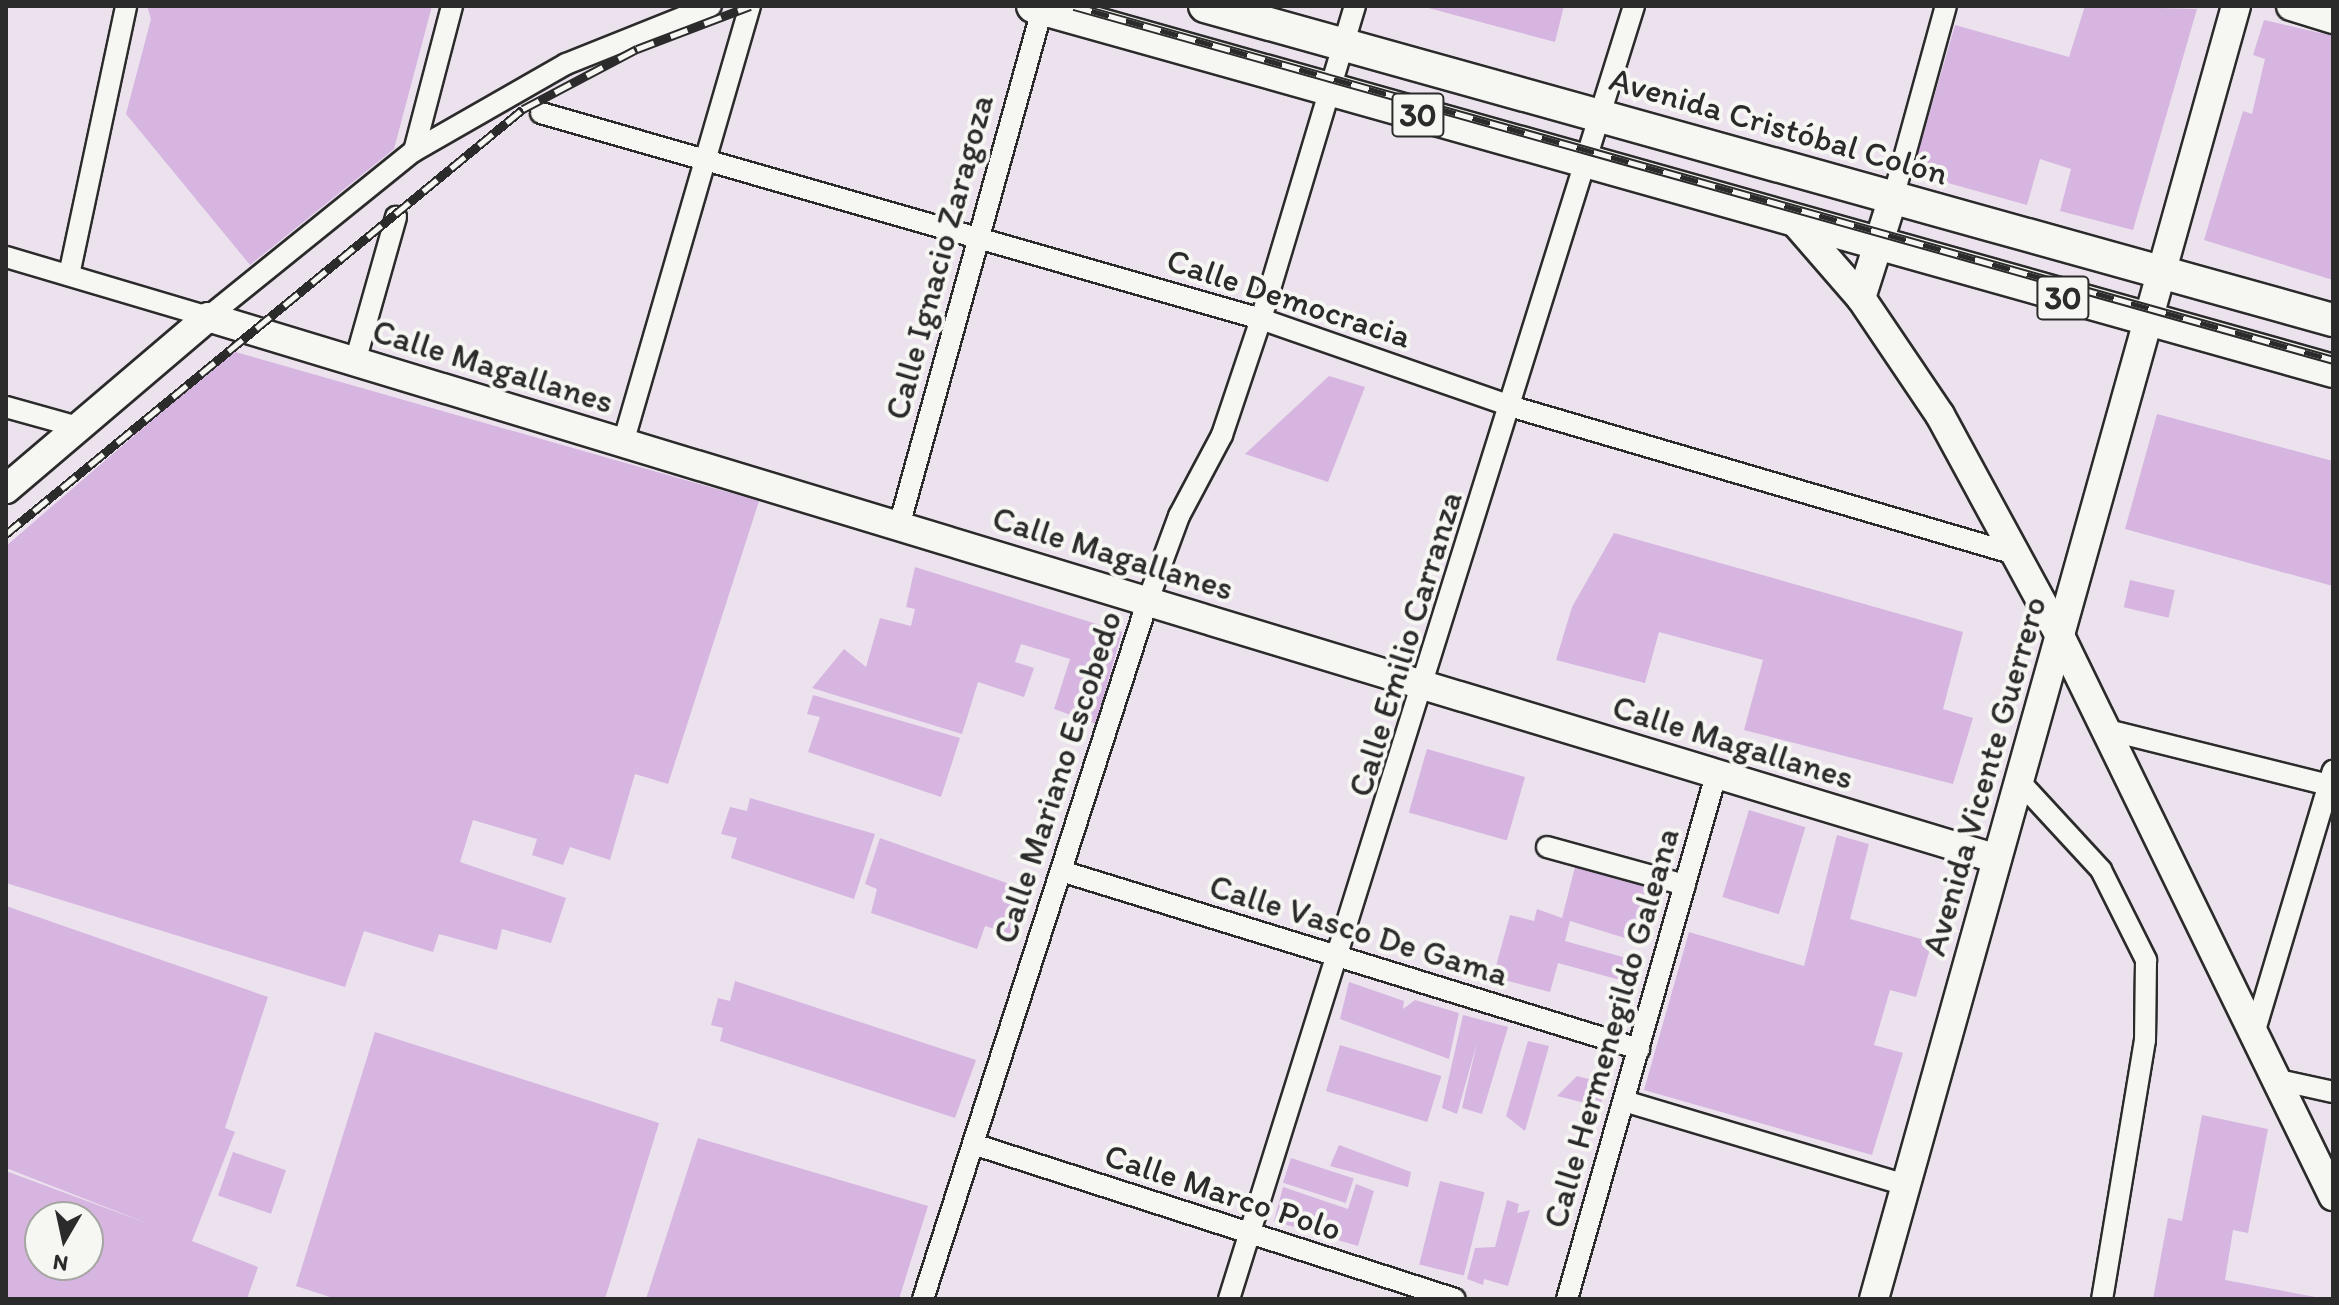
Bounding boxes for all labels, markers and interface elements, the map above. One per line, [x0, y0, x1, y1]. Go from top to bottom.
street label: Avenida Cristóbal Colón [1606, 58, 1952, 194]
road number: 30 [1390, 87, 1446, 143]
street label: Calle Ignacio Zaragoza [876, 91, 1002, 423]
street label: Calle Democracia [1161, 239, 1417, 357]
road number: 30 [2035, 270, 2091, 326]
street label: Calle Magallanes [368, 310, 618, 422]
street label: Calle Emilio Carranza [1339, 486, 1471, 802]
street label: Calle Magallanes [988, 497, 1238, 609]
street label: Avenida Vicente Guerrero [1913, 592, 2055, 960]
street label: Calle Mariano Escobedo [984, 606, 1130, 948]
street label: Calle Magallanes [1608, 686, 1858, 798]
street label: Calle Hermenegildo Galeana [1534, 823, 1688, 1233]
street label: Calle Vasco De Gama [1206, 866, 1512, 994]
street label: Calle Marco Polo [1101, 1135, 1345, 1249]
north arrow [24, 1201, 104, 1281]
text: N [51, 1249, 70, 1278]

